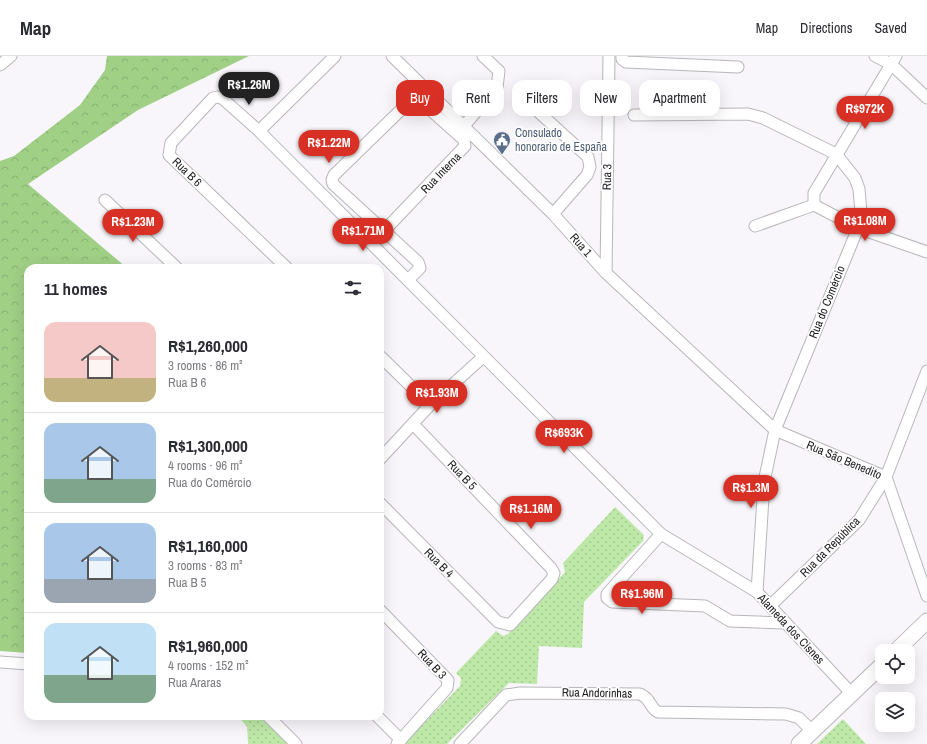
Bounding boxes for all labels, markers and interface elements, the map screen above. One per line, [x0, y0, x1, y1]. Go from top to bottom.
text: Map [20, 15, 51, 41]
text: Map [756, 19, 778, 37]
text: Directions [800, 19, 852, 37]
text: Saved [874, 19, 907, 37]
pin: R$1.26M [212, 72, 286, 106]
text: R$1.26M [227, 76, 271, 93]
chip: Buy [396, 80, 444, 116]
chip: Rent [452, 80, 504, 116]
chip: Filters [512, 80, 572, 116]
chip: New [580, 80, 631, 116]
chip: Apartment [639, 80, 720, 116]
pin: R$972K [832, 96, 898, 130]
text: R$972K [845, 100, 885, 117]
place label: Consulado honorario de España [515, 125, 607, 155]
pin: R$1.22M [292, 130, 366, 164]
public building icon: Consulado honorario de España [492, 130, 512, 155]
text: R$1.22M [307, 134, 351, 151]
street label: Rua Interna [417, 149, 465, 197]
street label: Rua B 6 [169, 154, 205, 190]
street label: Rua 3 [599, 164, 615, 190]
pin: R$1.08M [828, 208, 902, 242]
pin: R$1.23M [96, 209, 170, 243]
text: R$1.08M [843, 212, 887, 229]
text: R$1.23M [111, 213, 155, 230]
pin: R$1.71M [326, 218, 400, 252]
text: R$1.71M [341, 222, 385, 239]
street label: Rua 1 [566, 230, 596, 261]
street label: Rua do Comércio [805, 263, 849, 341]
text: 11 homes [44, 277, 108, 300]
icon: filters [342, 277, 364, 299]
text: R$1,260,000 [168, 334, 248, 357]
icon: home [76, 338, 124, 386]
text: 3 rooms · 86 m² [168, 357, 243, 374]
text: Rua B 6 [168, 374, 207, 391]
pin: R$1.93M [400, 380, 474, 414]
text: R$1.93M [415, 384, 459, 401]
pin: R$693K [531, 420, 597, 454]
text: R$693K [544, 424, 584, 441]
text: R$1,300,000 [168, 434, 248, 457]
street label: Rua São Benedito [804, 437, 884, 483]
icon: home [76, 439, 124, 487]
text: 4 rooms · 96 m² [168, 457, 243, 474]
street label: Rua B 5 [444, 457, 480, 494]
text: Rua do Comércio [168, 474, 252, 491]
pin: R$1.3M [718, 475, 784, 509]
text: R$1.3M [732, 479, 770, 496]
pin: R$1.16M [494, 496, 568, 530]
text: R$1.16M [509, 500, 553, 517]
street label: Rua da República [796, 513, 864, 581]
text: R$1,160,000 [168, 534, 248, 557]
icon: home [76, 539, 124, 587]
street label: Rua B 4 [421, 545, 458, 582]
text: 3 rooms · 83 m² [168, 557, 243, 574]
text: Rua B 5 [168, 574, 207, 591]
pin: R$1.96M [605, 581, 679, 615]
text: R$1.96M [620, 585, 664, 602]
street label: Alameda dos Cisnes [754, 590, 828, 668]
text: R$1,960,000 [168, 634, 248, 657]
icon: home [76, 639, 124, 687]
map controls [875, 644, 915, 732]
button: locate [875, 644, 915, 684]
street label: Rua B 3 [414, 646, 450, 682]
text: 4 rooms · 152 m² [168, 657, 249, 674]
text: Rua Araras [168, 674, 221, 691]
street label: Rua Andorinhas [562, 684, 632, 702]
button: layers [875, 692, 915, 732]

